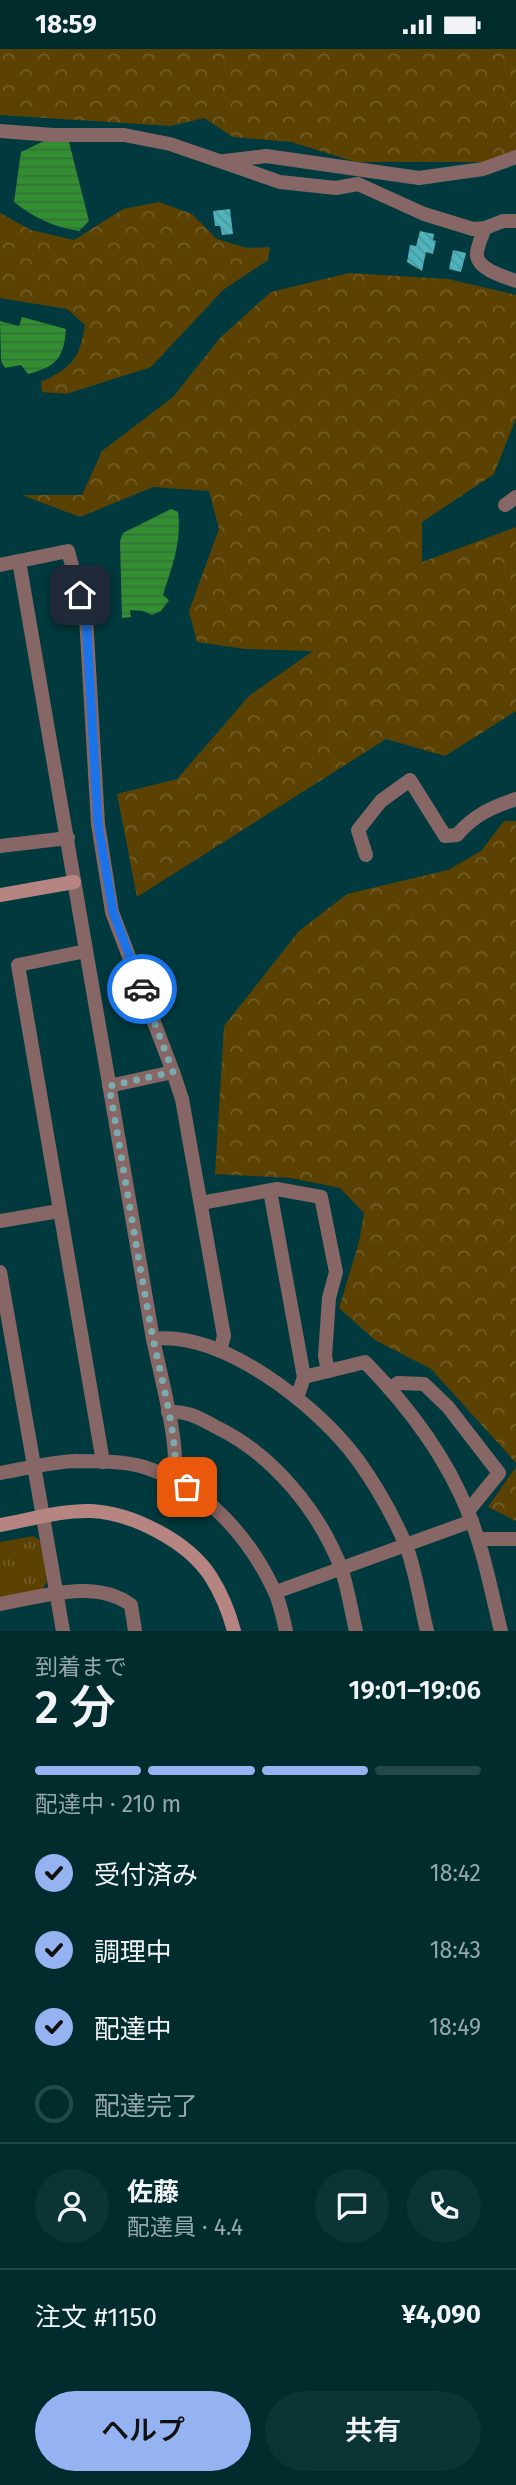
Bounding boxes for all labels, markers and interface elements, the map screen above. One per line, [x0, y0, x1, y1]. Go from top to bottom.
text: 18:59 [35, 9, 97, 40]
pin [50, 565, 110, 625]
icon: home [61, 576, 99, 614]
courier [107, 954, 177, 1024]
icon: car [123, 970, 161, 1008]
pin [157, 1457, 217, 1517]
icon: bag [168, 1468, 206, 1506]
text: 到着まで [35, 1653, 127, 1681]
text: 19:01–19:06 [349, 1675, 481, 1706]
text: 2 分 [35, 1680, 116, 1735]
text: 配達中 · 210 m [35, 1790, 181, 1818]
icon: check [35, 1854, 73, 1892]
text: 18:42 [430, 1859, 481, 1887]
text: 受付済み [94, 1860, 198, 1891]
icon: check [35, 1931, 73, 1969]
text: 18:43 [430, 1936, 481, 1964]
text: 調理中 [94, 1937, 172, 1968]
icon: check [35, 2008, 73, 2046]
text: 18:49 [429, 2013, 481, 2041]
text: 配達中 [94, 2014, 172, 2045]
text: 配達完了 [94, 2091, 198, 2122]
button: person [35, 2169, 109, 2243]
button: chat [315, 2169, 389, 2243]
button: phone [407, 2169, 481, 2243]
text: 佐藤 [127, 2177, 179, 2208]
text: 配達員 · 4.4 [127, 2213, 243, 2241]
text: ¥4,090 [401, 2299, 481, 2330]
text: 注文 #1150 [35, 2302, 157, 2333]
button: ヘルプ [35, 2391, 251, 2471]
button: 共有 [265, 2391, 481, 2471]

